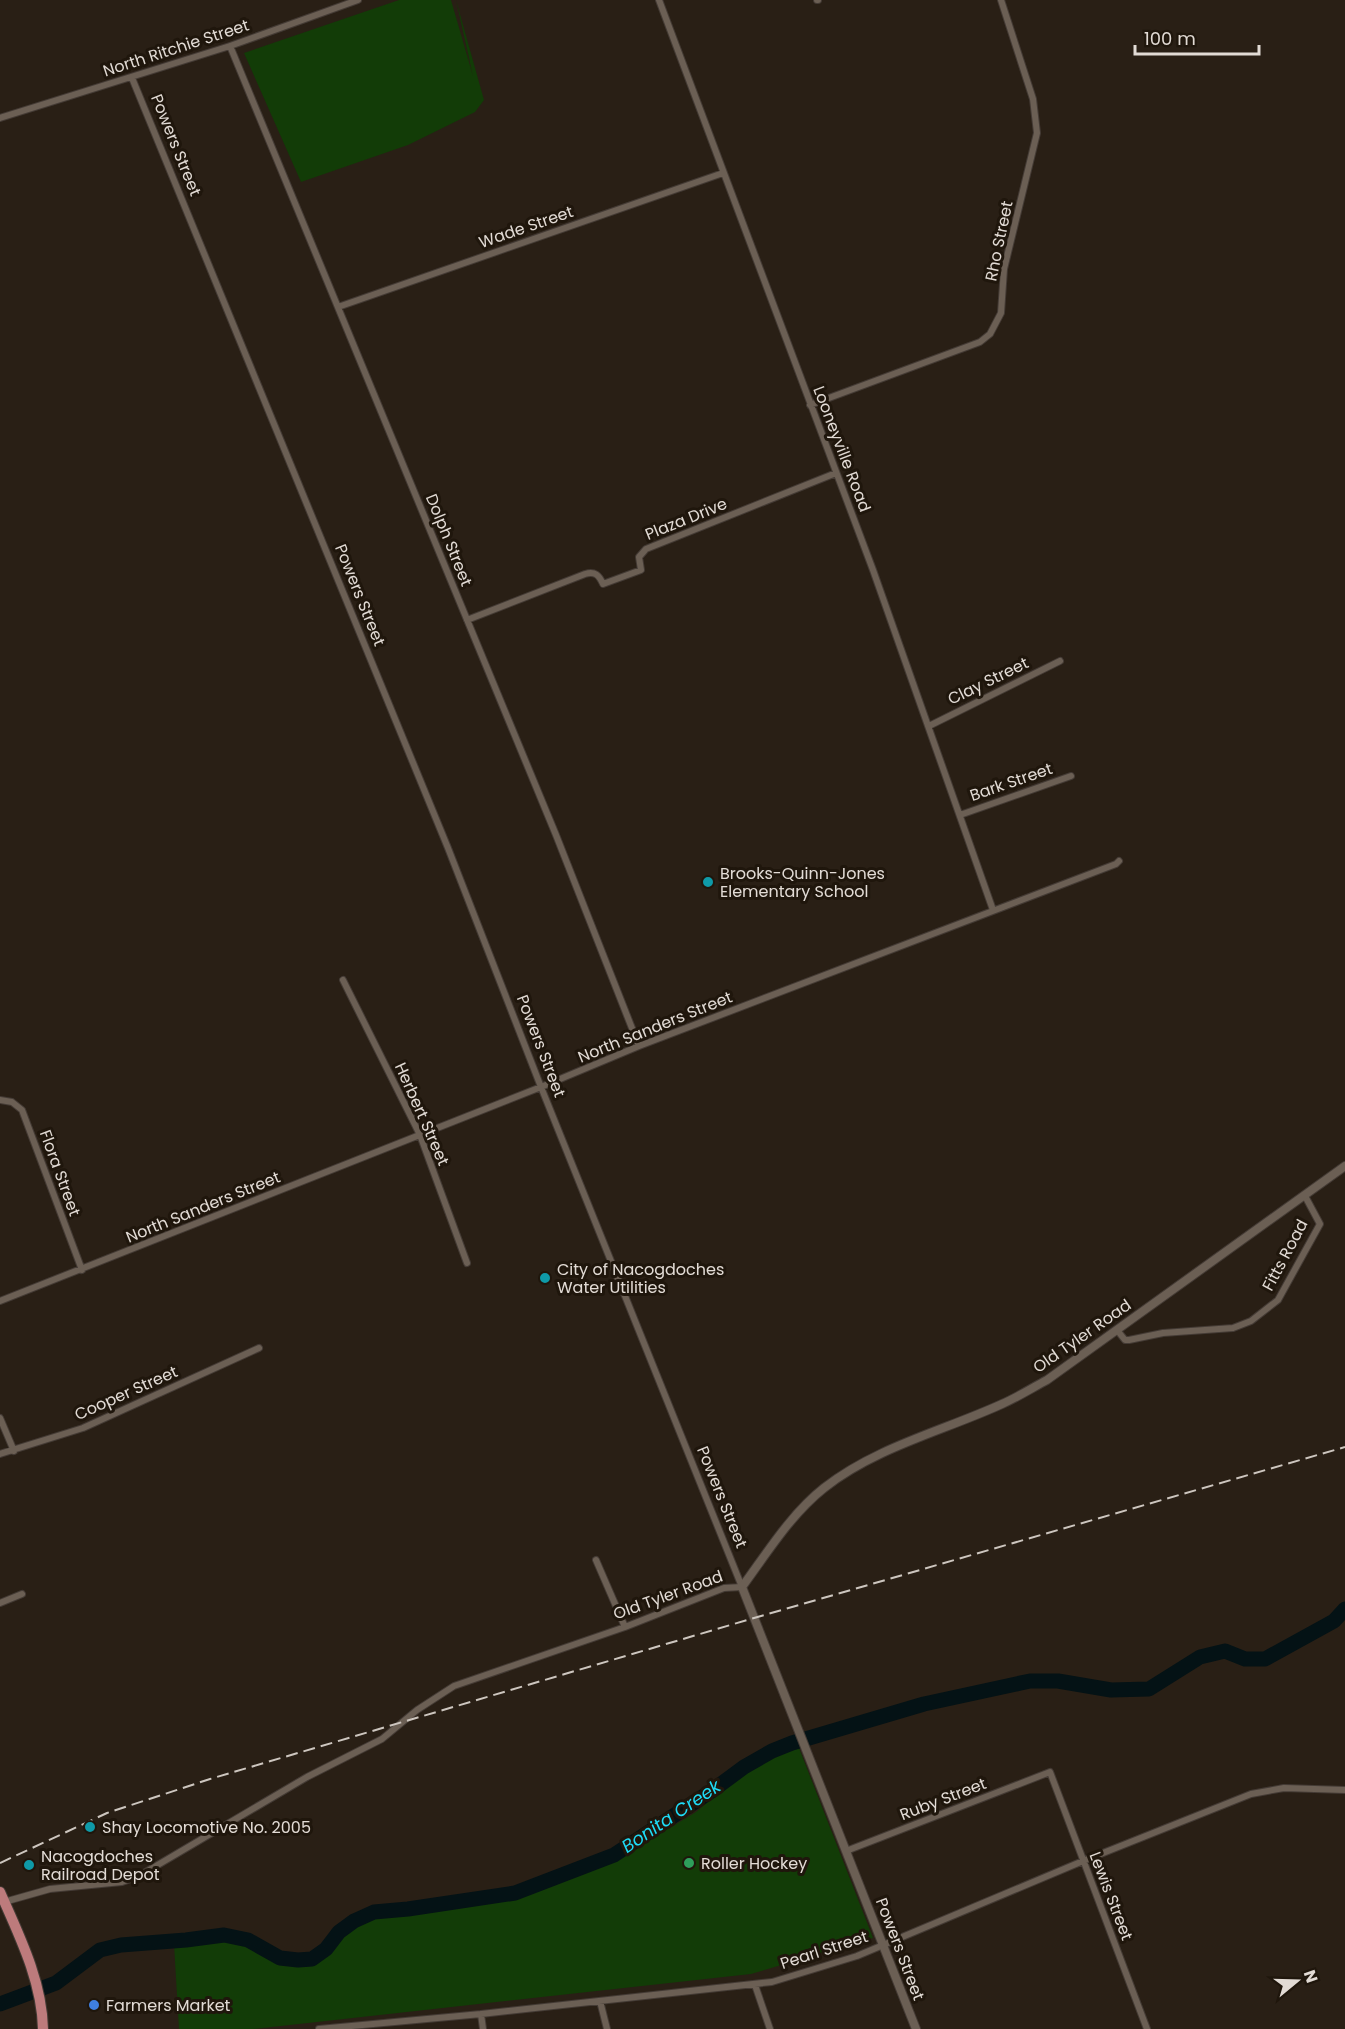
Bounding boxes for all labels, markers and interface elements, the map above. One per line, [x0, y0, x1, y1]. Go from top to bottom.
street label: North Ritchie Street [100, 13, 252, 82]
scale bar [1135, 18, 1260, 56]
text: 100 m [1144, 26, 1196, 51]
street label: Powers Street [145, 91, 207, 200]
street label: Rho Street [979, 199, 1019, 283]
street label: Wade Street [476, 200, 576, 254]
street label: Looneyville Road [807, 383, 877, 515]
street label: Dolph Street [420, 490, 478, 590]
street label: Plaza Drive [642, 492, 730, 546]
street label: Powers Street [329, 541, 391, 650]
street label: Clay Street [944, 651, 1032, 710]
street label: Bark Street [967, 757, 1056, 807]
place label: Brooks-Quinn-Jones Elementary School [720, 862, 885, 903]
marker: Brooks-Quinn-Jones Elementary School [701, 875, 715, 889]
street label: North Sanders Street [574, 985, 736, 1068]
street label: Powers Street [511, 991, 571, 1101]
street label: Herbert Street [389, 1059, 455, 1169]
street label: Flora Street [34, 1127, 86, 1219]
street label: North Sanders Street [122, 1165, 284, 1248]
street label: Fitts Road [1257, 1215, 1313, 1295]
place label: City of Nacogdoches Water Utilities [557, 1258, 724, 1299]
marker: City of Nacogdoches Water Utilities [538, 1271, 552, 1285]
street label: Old Tyler Road [1028, 1294, 1136, 1378]
street label: Cooper Street [71, 1360, 181, 1426]
street label: Powers Street [691, 1443, 753, 1552]
street label: Old Tyler Road [610, 1565, 726, 1625]
street label: Ruby Street [896, 1772, 990, 1826]
water label: Bonita Creek [616, 1773, 726, 1858]
place label: Shay Locomotive No. 2005 [102, 1816, 311, 1839]
marker: Shay Locomotive No. 2005 [83, 1820, 97, 1834]
place label: Nacogdoches Railroad Depot [41, 1845, 160, 1886]
street label: Lewis Street [1084, 1848, 1139, 1944]
place label: Roller Hockey [701, 1852, 807, 1875]
marker: Roller Hockey [682, 1856, 696, 1870]
marker: Nacogdoches Railroad Depot [22, 1858, 36, 1872]
street label: Powers Street [870, 1894, 930, 2004]
street label: Pearl Street [777, 1925, 871, 1975]
north arrow [1267, 1951, 1327, 2011]
text: N [1298, 1967, 1324, 1986]
place label: Farmers Market [106, 1994, 231, 2017]
marker: Farmers Market [87, 1998, 101, 2012]

